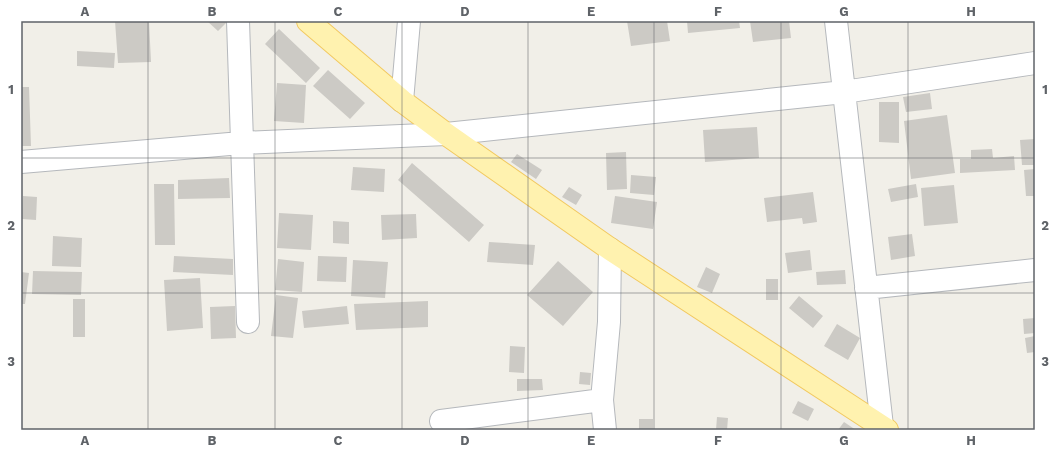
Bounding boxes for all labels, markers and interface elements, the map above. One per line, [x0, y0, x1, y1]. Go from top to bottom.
text: A [81, 4, 90, 19]
text: B [208, 4, 217, 19]
text: C [334, 4, 343, 19]
text: D [460, 4, 470, 19]
text: E [587, 4, 595, 19]
text: F [714, 4, 722, 19]
text: G [839, 4, 849, 19]
text: H [966, 4, 976, 19]
text: 1 [8, 82, 14, 97]
text: 1 [1042, 82, 1048, 97]
text: 2 [7, 218, 15, 233]
text: 2 [1041, 218, 1049, 233]
text: 3 [7, 354, 15, 369]
text: 3 [1041, 354, 1049, 369]
text: A [81, 433, 90, 448]
text: B [208, 433, 217, 448]
text: C [334, 433, 343, 448]
text: D [460, 433, 470, 448]
text: E [587, 433, 595, 448]
text: F [714, 433, 722, 448]
text: G [839, 433, 849, 448]
text: H [966, 433, 976, 448]

